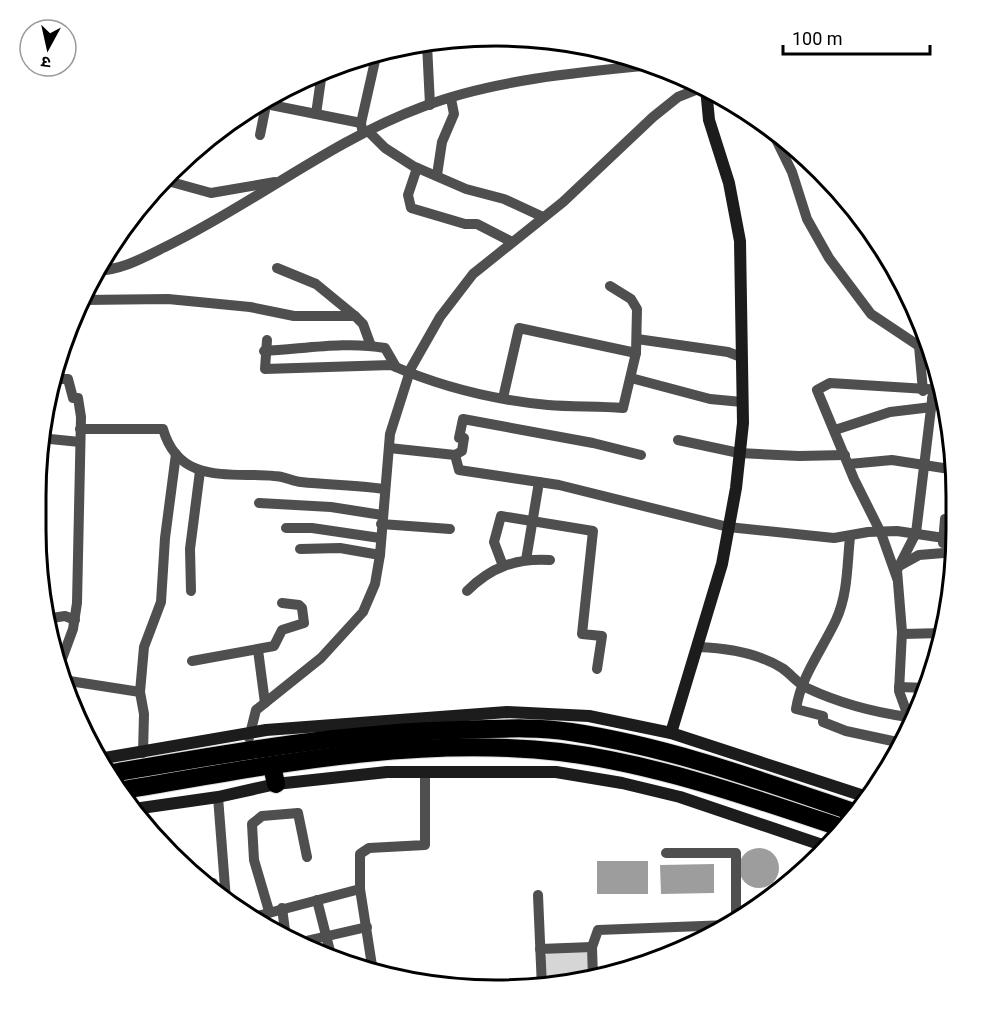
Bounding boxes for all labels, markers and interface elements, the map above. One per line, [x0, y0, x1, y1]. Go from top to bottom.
north arrow [18, 18, 78, 78]
scale bar [783, 18, 930, 56]
text: 100 m [792, 28, 843, 49]
text: उ [39, 52, 52, 72]

